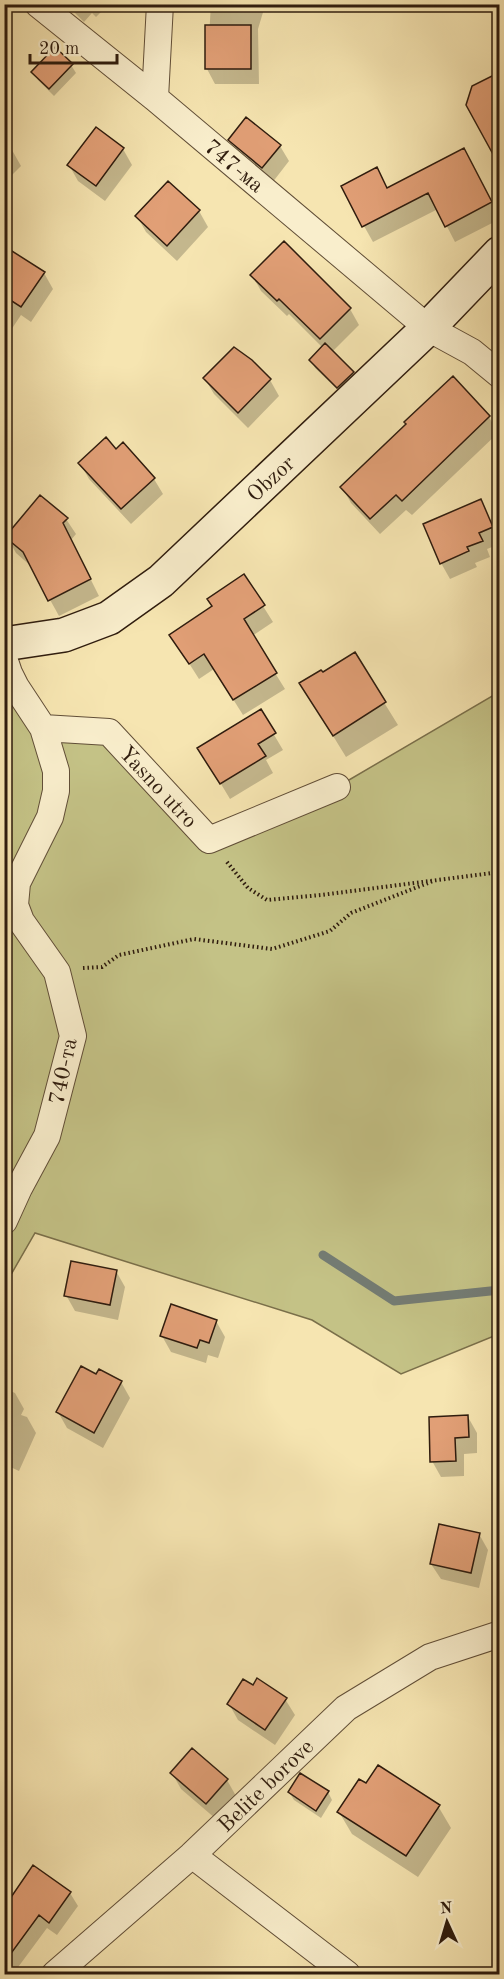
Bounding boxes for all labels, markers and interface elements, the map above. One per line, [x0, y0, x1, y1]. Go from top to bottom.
scale bar [30, 27, 117, 65]
text: 20 m [39, 40, 79, 58]
street label: 747-ма [200, 136, 268, 198]
street label: Obzor [243, 452, 299, 507]
street label: Yasno utro [114, 742, 201, 833]
street label: 740-та [46, 1036, 82, 1107]
street label: Belite borove [214, 1736, 318, 1837]
north arrow [417, 1892, 477, 1952]
text: N [439, 1901, 454, 1917]

